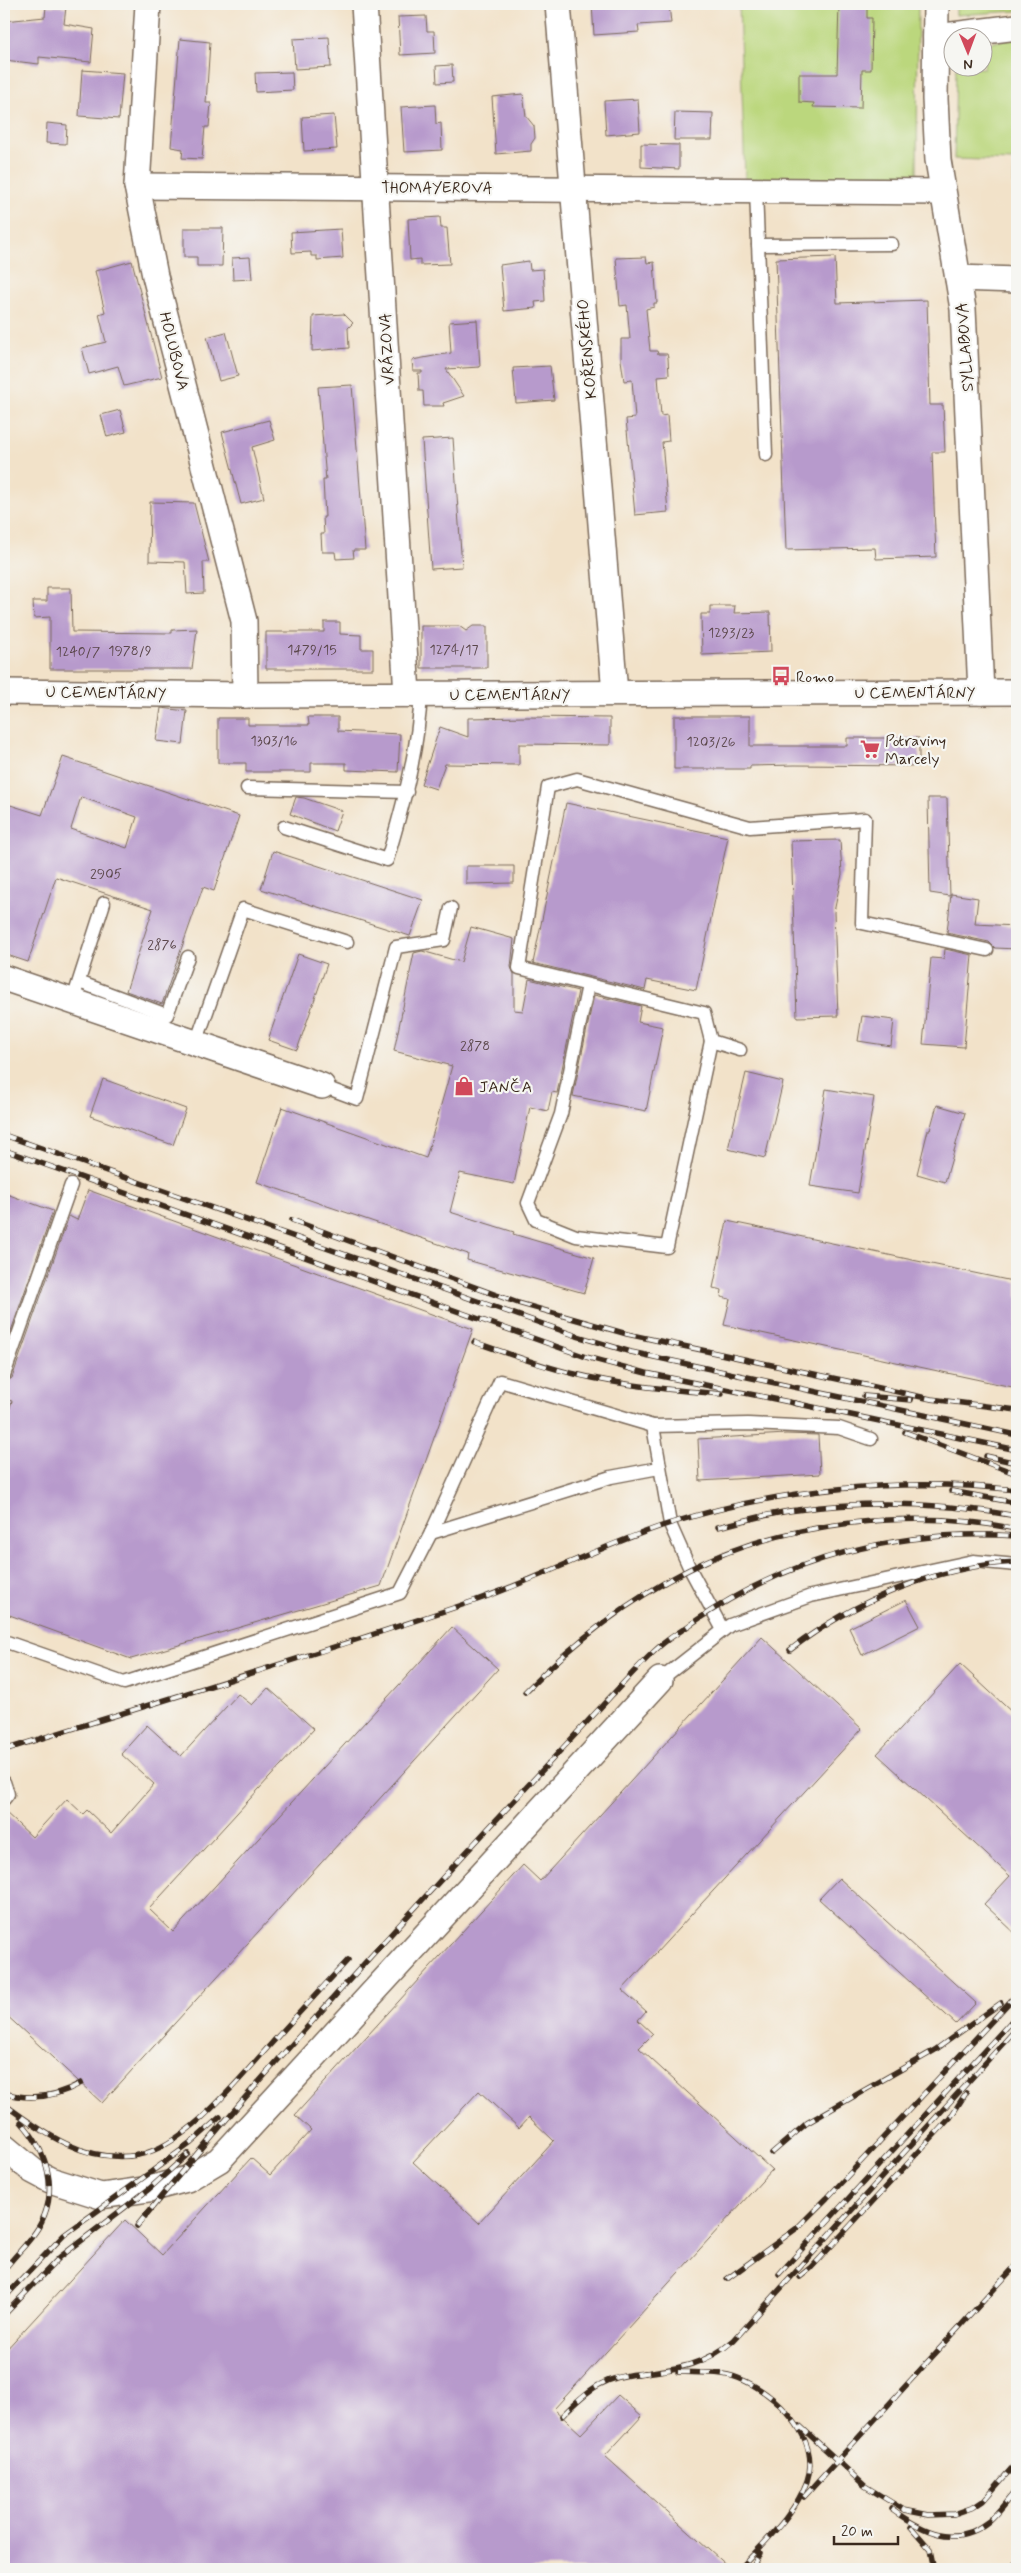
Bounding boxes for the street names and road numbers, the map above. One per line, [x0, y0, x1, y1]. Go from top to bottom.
street label: THOMAYEROVA [381, 178, 493, 199]
street label: KOŘENSKÉHO [573, 298, 602, 400]
street label: SYLLABOVA [952, 301, 979, 392]
street label: HOLUBOVA [154, 310, 193, 393]
street label: VRÁZOVA [375, 312, 400, 386]
street label: U CEMENTÁRNY [45, 682, 167, 705]
street label: U CEMENTÁRNY [855, 683, 976, 704]
street label: U CEMENTÁRNY [450, 685, 571, 706]

